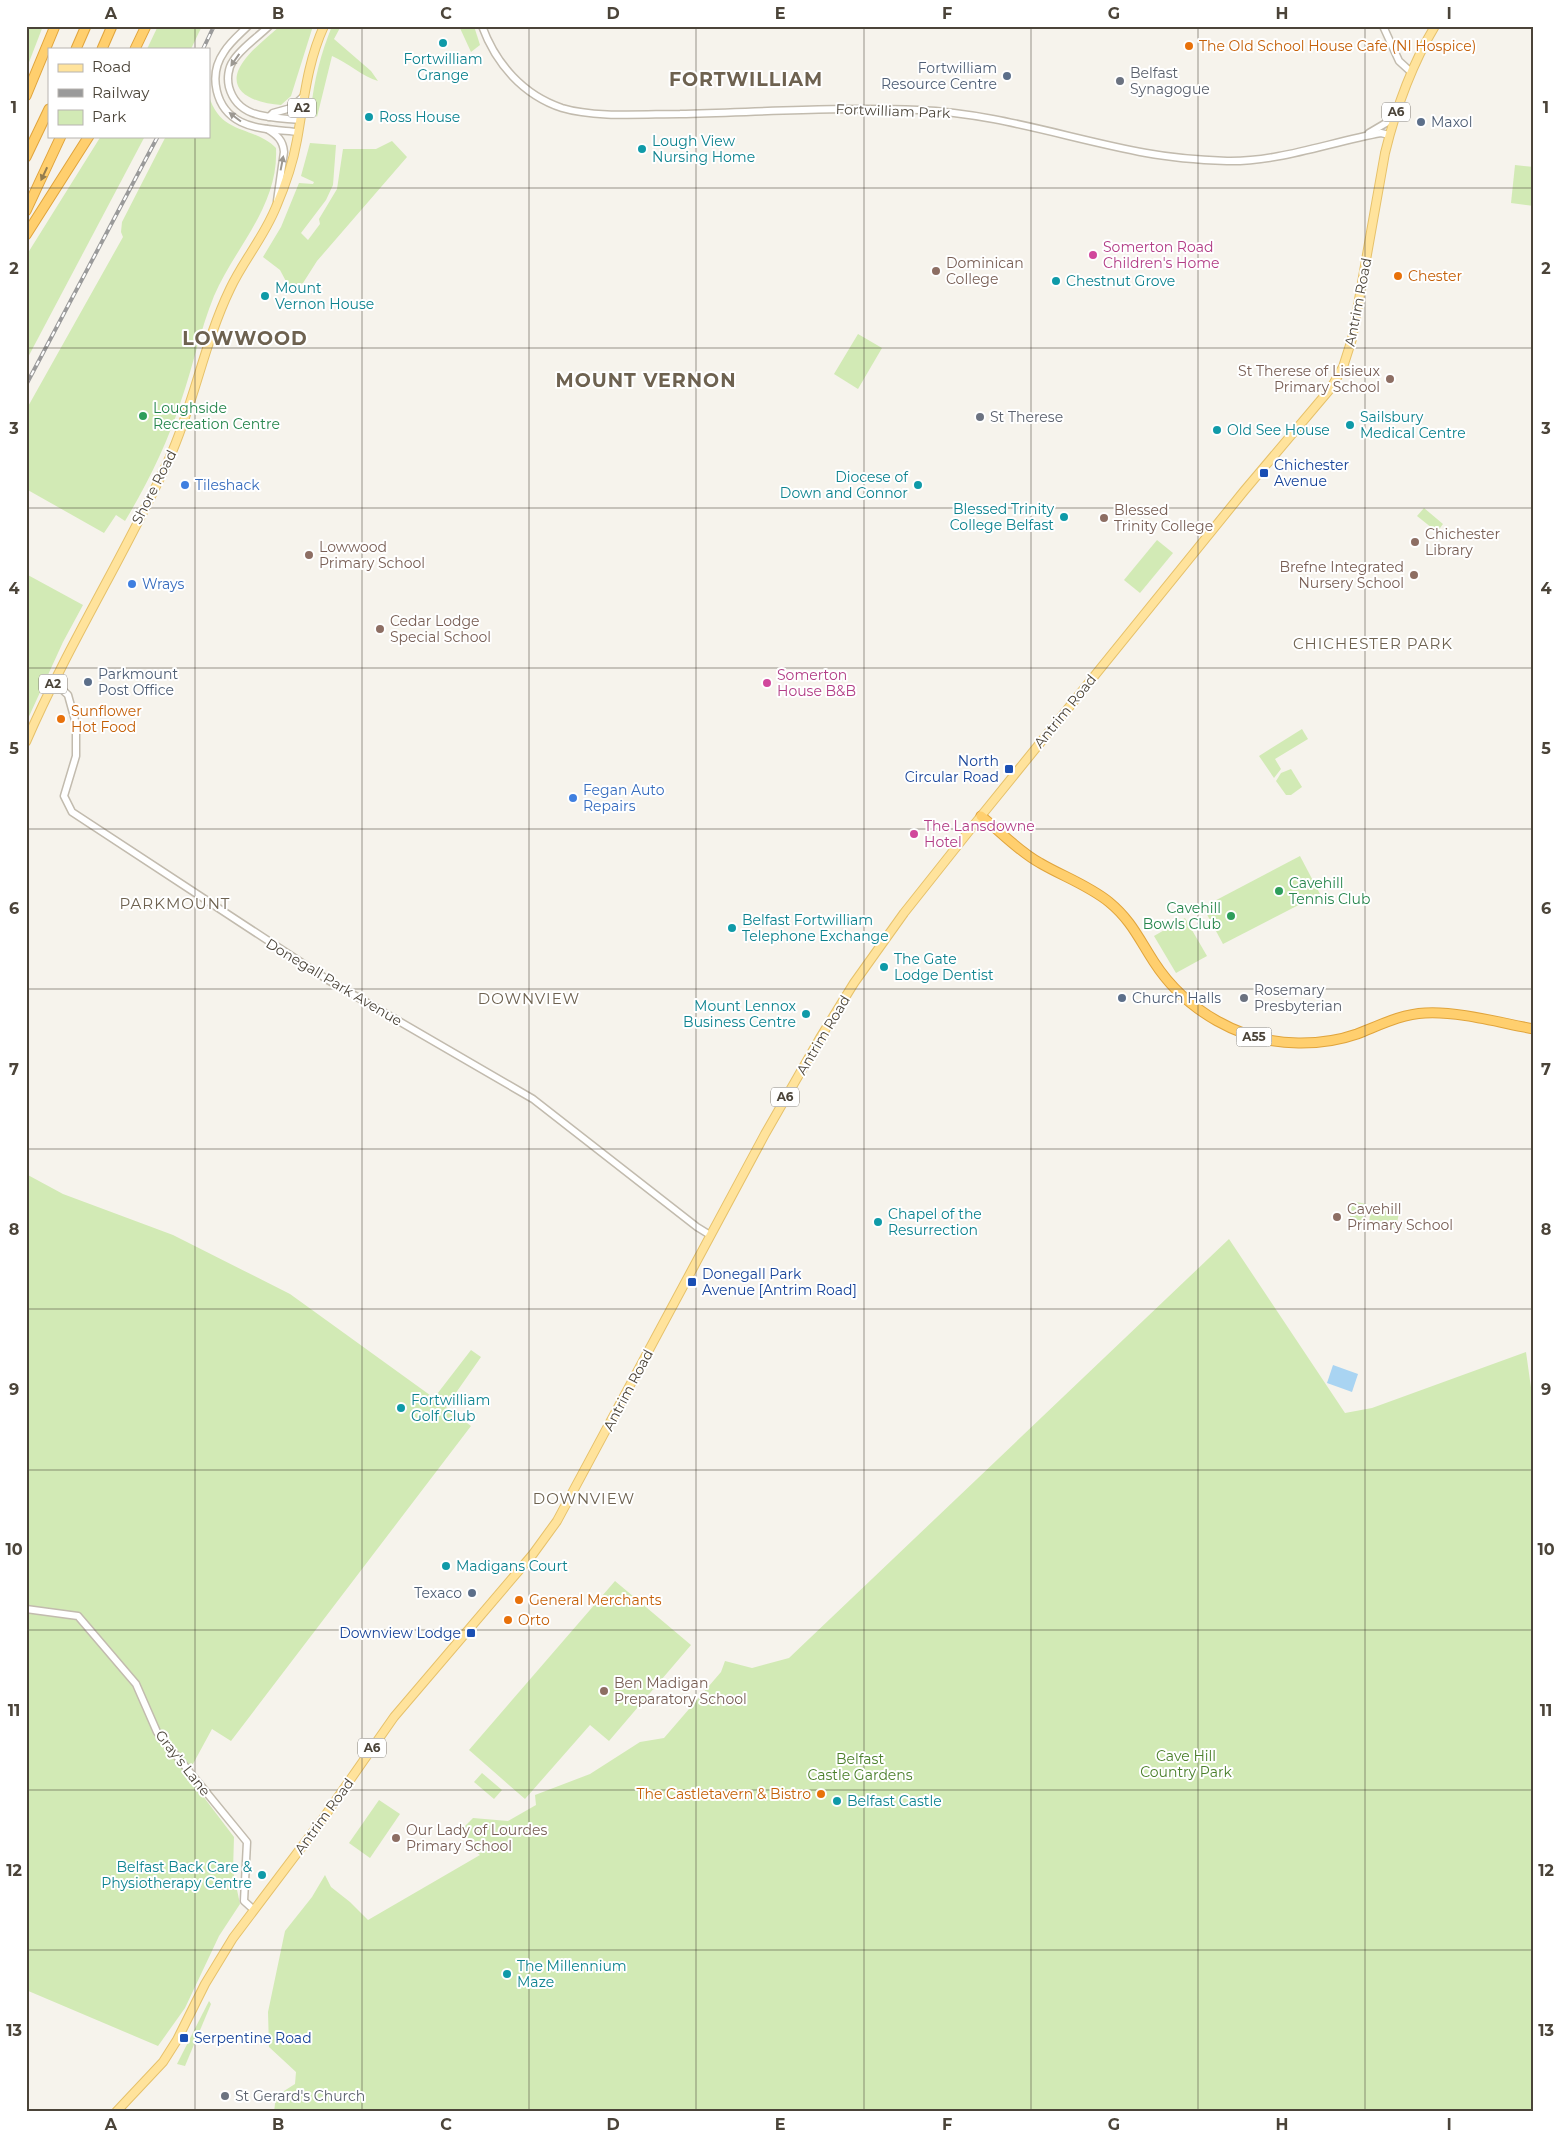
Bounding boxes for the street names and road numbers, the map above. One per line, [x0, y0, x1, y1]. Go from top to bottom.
road number: A2 [288, 99, 316, 118]
street label: Fortwilliam Park [835, 100, 951, 122]
road number: A6 [1382, 102, 1410, 121]
street label: Antrim Road [1341, 256, 1375, 348]
street label: Shore Road [128, 447, 180, 527]
street label: Antrim Road [1030, 671, 1100, 751]
road number: A2 [39, 674, 67, 694]
street label: Donegall Park Avenue [263, 934, 405, 1030]
street label: Antrim Road [792, 992, 854, 1078]
road number: A55 [1236, 1028, 1272, 1046]
road number: A6 [771, 1088, 799, 1106]
street label: Antrim Road [599, 1346, 657, 1434]
street label: Gray's Lane [152, 1726, 214, 1800]
road number: A6 [358, 1739, 386, 1758]
street label: Antrim Road [290, 1774, 358, 1858]

